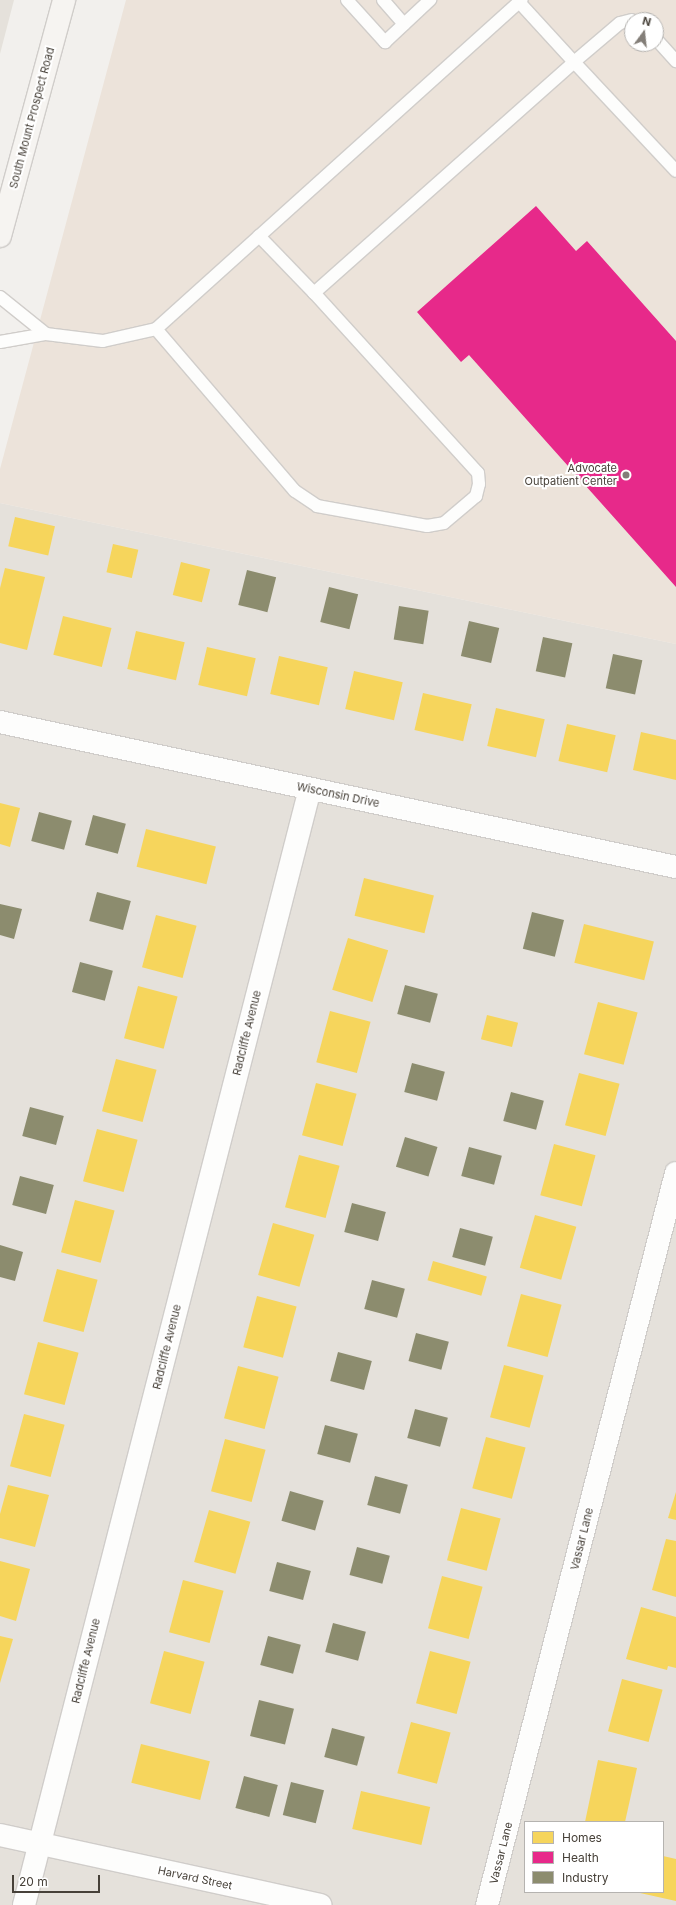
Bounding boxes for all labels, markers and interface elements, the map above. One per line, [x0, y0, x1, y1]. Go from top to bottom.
north arrow [624, 12, 664, 52]
text: N [641, 14, 653, 29]
street label: South Mount Prospect Road [7, 46, 57, 190]
place label: Advocate Outpatient Center [525, 462, 617, 488]
marker: Advocate Outpatient Center [620, 469, 632, 481]
street label: Wisconsin Drive [296, 780, 380, 810]
street label: Radcliffe Avenue [230, 989, 264, 1077]
street label: Radcliffe Avenue [150, 1303, 184, 1391]
street label: Vassar Lane [568, 1507, 596, 1571]
street label: Radcliffe Avenue [69, 1617, 103, 1705]
street label: Vassar Lane [487, 1821, 515, 1885]
legend [524, 1821, 664, 1893]
text: Homes [562, 1830, 602, 1845]
text: Health [562, 1850, 599, 1865]
street label: Harvard Street [157, 1864, 233, 1892]
scale bar [14, 1867, 102, 1893]
text: Industry [562, 1870, 608, 1885]
text: 20 m [19, 1874, 48, 1889]

